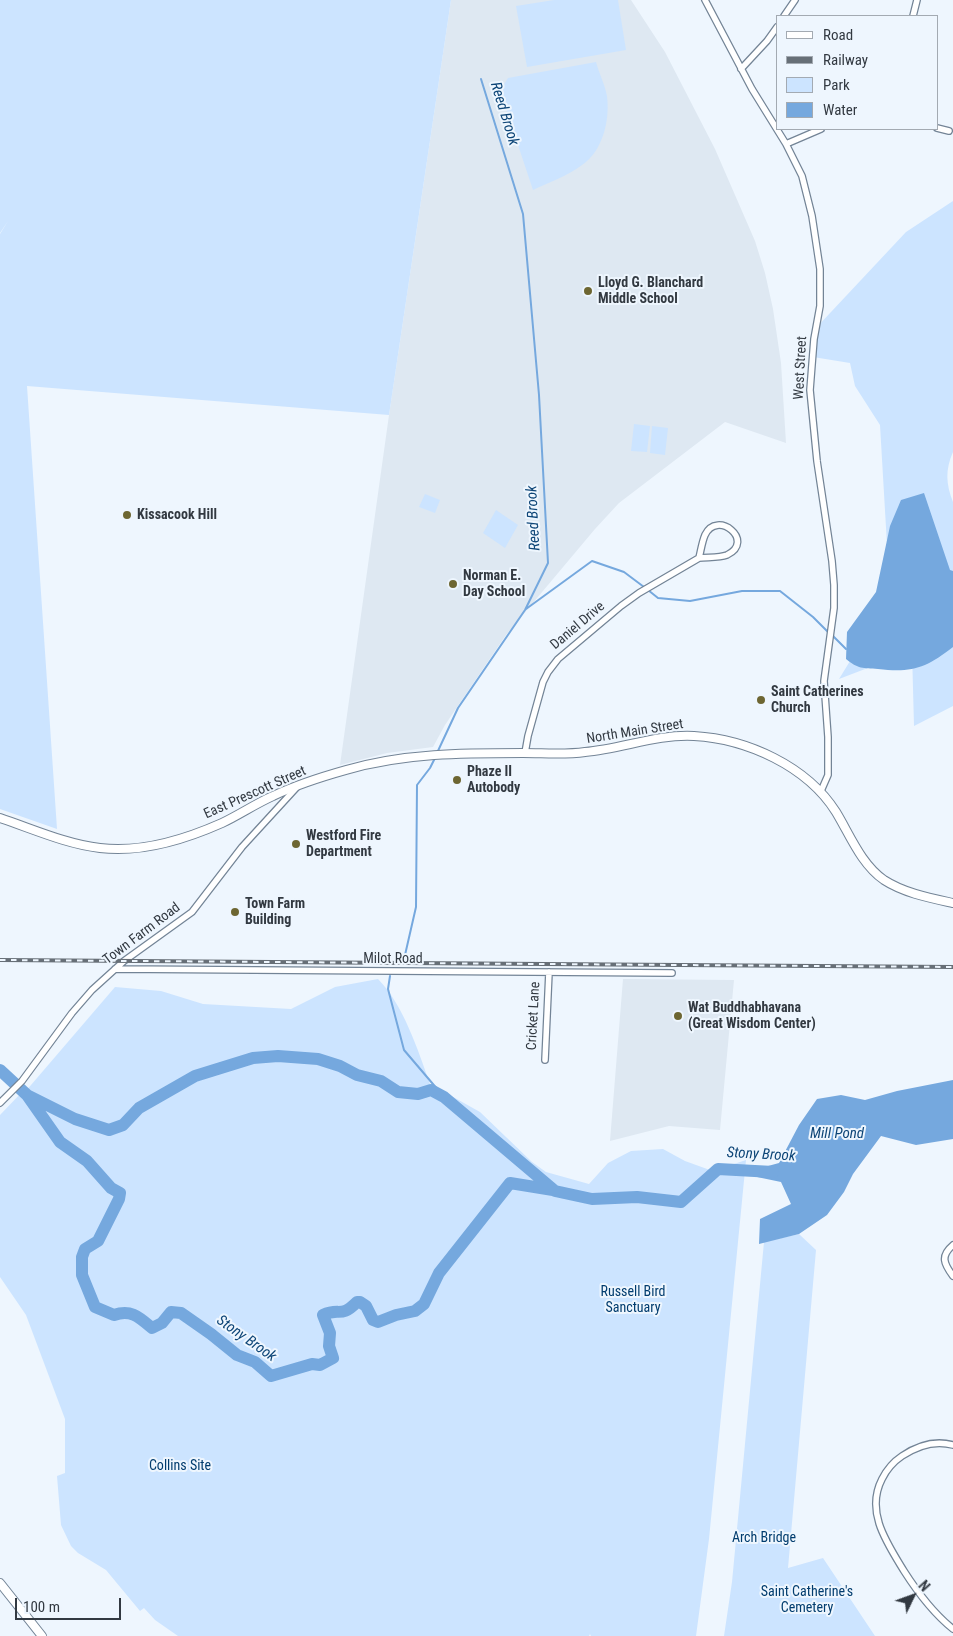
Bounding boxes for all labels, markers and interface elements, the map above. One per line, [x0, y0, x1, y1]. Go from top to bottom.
legend [776, 15, 938, 130]
text: Road [823, 26, 853, 44]
text: Railway [823, 51, 868, 69]
text: Park [823, 76, 850, 94]
water label: Reed Brook [486, 80, 522, 148]
text: Water [823, 101, 857, 119]
place label: Lloyd G. Blanchard Middle School [598, 275, 703, 308]
marker: Lloyd G. Blanchard Middle School [582, 285, 594, 297]
street label: West Street [791, 336, 811, 400]
water label: Reed Brook [523, 485, 545, 551]
place label: Kissacook Hill [137, 507, 217, 523]
marker: Kissacook Hill [121, 509, 133, 521]
place label: Norman E. Day School [463, 568, 525, 600]
marker: Norman E. Day School [447, 578, 459, 590]
street label: Daniel Drive [547, 598, 609, 654]
place label: Saint Catherines Church [771, 684, 864, 716]
marker: Saint Catherines Church [755, 694, 767, 706]
street label: North Main Street [585, 716, 685, 748]
street label: East Prescott Street [201, 763, 309, 823]
place label: Phaze II Autobody [467, 764, 520, 796]
marker: Phaze II Autobody [451, 774, 463, 786]
place label: Westford Fire Department [306, 828, 381, 860]
marker: Westford Fire Department [290, 838, 302, 850]
place label: Town Farm Building [245, 896, 305, 929]
street label: Town Farm Road [100, 900, 184, 968]
marker: Town Farm Building [229, 906, 241, 918]
street label: Milot Road [363, 951, 423, 967]
street label: Cricket Lane [524, 981, 544, 1051]
place label: Wat Buddhabhavana (Great Wisdom Center) [688, 1000, 816, 1032]
marker: Wat Buddhabhavana (Great Wisdom Center) [672, 1010, 684, 1022]
water label: Mill Pond [810, 1125, 864, 1143]
water label: Stony Brook [726, 1144, 796, 1166]
park label: Russell Bird Sanctuary [600, 1284, 666, 1316]
water label: Stony Brook [213, 1312, 279, 1366]
park label: Collins Site [149, 1458, 211, 1474]
park label: Arch Bridge [732, 1530, 796, 1546]
north arrow [888, 1571, 938, 1621]
text: N [915, 1577, 933, 1594]
park label: Saint Catherine's Cemetery [761, 1584, 853, 1616]
scale bar [18, 1588, 124, 1620]
text: 100 m [23, 1598, 60, 1616]

